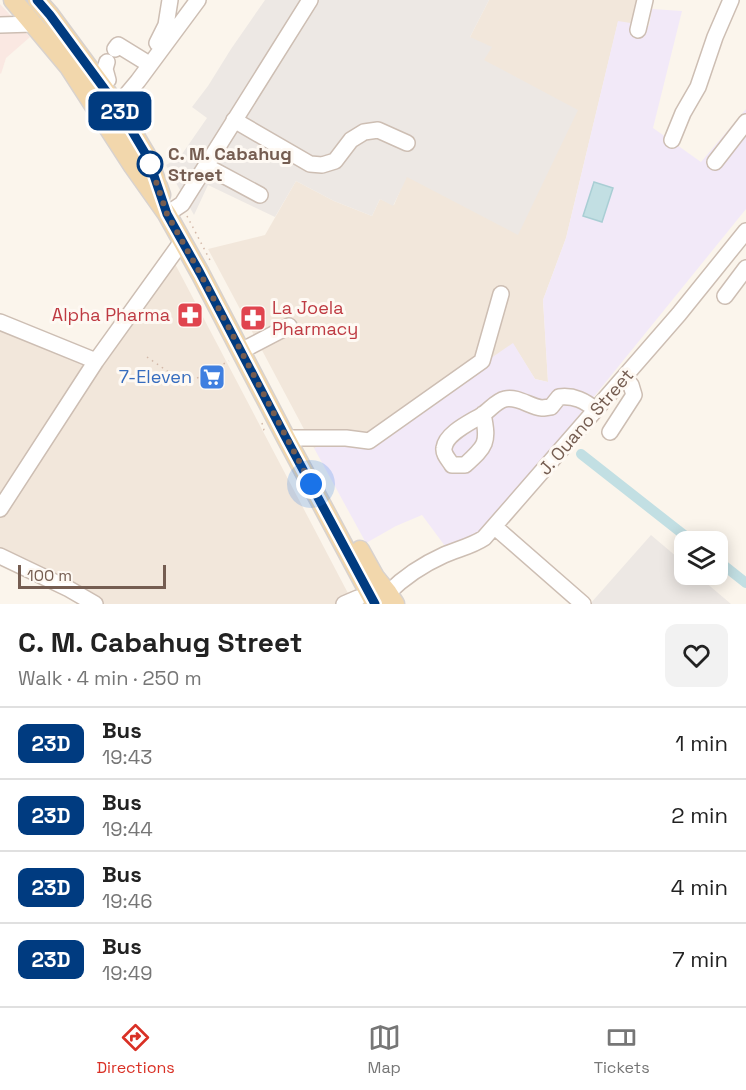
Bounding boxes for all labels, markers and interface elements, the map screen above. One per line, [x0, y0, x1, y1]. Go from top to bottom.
line badge: 23D [86, 92, 154, 130]
text: 23D [100, 98, 140, 125]
place label: C. M. Cabahug Street [168, 142, 292, 186]
marker: C. M. Cabahug Street [137, 151, 163, 177]
place label: La Joela Pharmacy [272, 296, 358, 340]
pharmacy icon: Alpha Pharma [175, 300, 205, 330]
place label: Alpha Pharma [52, 303, 170, 326]
pharmacy icon: La Joela Pharmacy [238, 303, 268, 333]
supermarket icon: 7-Eleven [197, 362, 227, 392]
street label: J. Ouano Street [533, 364, 638, 480]
place label: 7-Eleven [119, 365, 192, 388]
your location [296, 469, 326, 499]
map controls [674, 531, 728, 585]
button: layers [674, 531, 728, 585]
scale bar [18, 562, 166, 590]
text: 100 m [27, 565, 72, 586]
text: C. M. Cabahug Street [18, 624, 302, 660]
button: heart [665, 624, 728, 687]
text: Walk · 4 min · 250 m [18, 665, 202, 691]
text: Bus [102, 716, 142, 744]
text: 1 min [675, 729, 728, 757]
text: 23D [31, 730, 71, 757]
text: 19:43 [102, 744, 152, 770]
text: Bus [102, 788, 142, 816]
text: 2 min [671, 801, 728, 829]
text: 23D [31, 802, 71, 829]
text: 19:44 [102, 816, 153, 842]
text: Bus [102, 860, 142, 888]
text: 4 min [671, 873, 728, 901]
text: 23D [31, 874, 71, 901]
text: 19:46 [102, 888, 152, 914]
text: Bus [102, 932, 142, 960]
text: 7 min [672, 945, 728, 973]
text: 23D [31, 946, 71, 973]
text: 19:49 [102, 960, 152, 986]
tab: Directions [96, 1021, 175, 1078]
tab: Map [368, 1021, 401, 1078]
tab: Tickets [594, 1021, 650, 1078]

